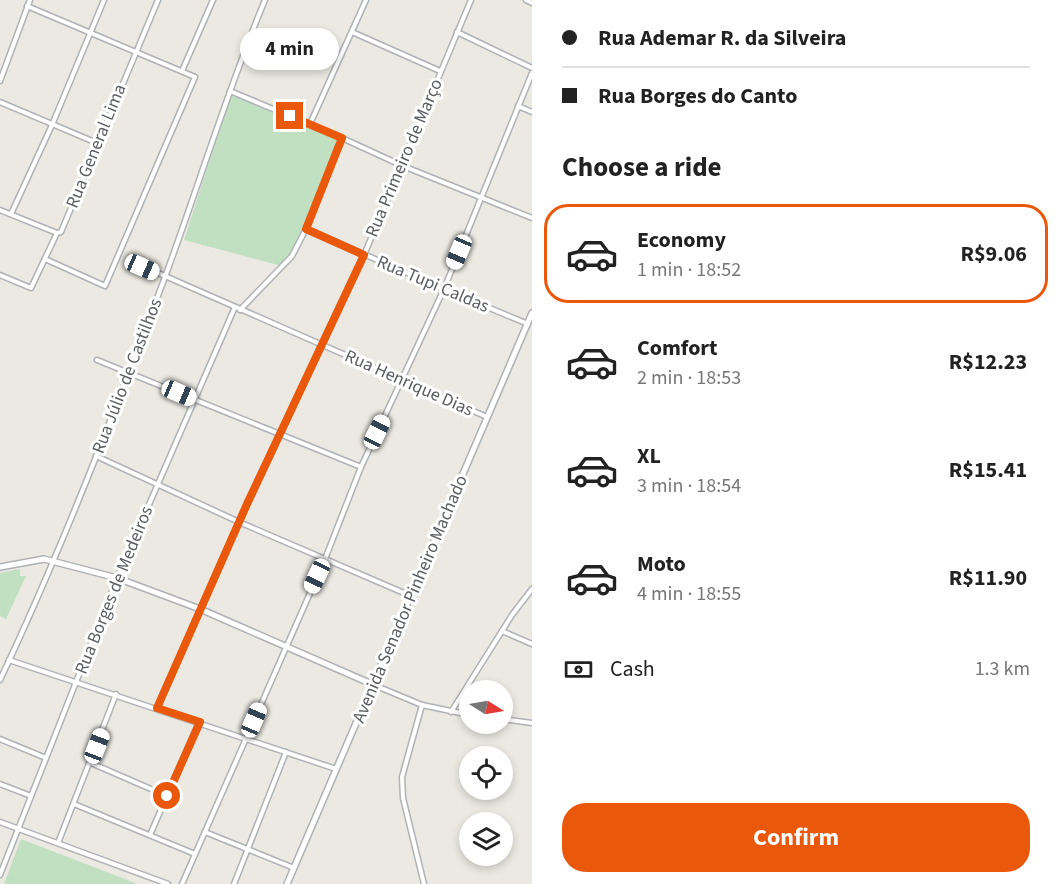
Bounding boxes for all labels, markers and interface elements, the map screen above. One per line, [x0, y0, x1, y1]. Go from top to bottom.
text: Rua Ademar R. da Silveira [598, 22, 846, 54]
callout: 4 min [240, 29, 340, 71]
text: 4 min [265, 35, 314, 63]
street label: Rua Primeiro de Março [359, 75, 449, 241]
street label: Rua General Lima [60, 80, 132, 212]
text: Rua Borges do Canto [598, 80, 797, 112]
route end [276, 102, 303, 129]
text: Choose a ride [562, 148, 722, 187]
text: Economy [637, 224, 726, 256]
icon: car [565, 227, 619, 281]
car [444, 232, 474, 272]
text: R$9.06 [960, 238, 1027, 270]
street label: Rua Tupi Caldas [373, 249, 493, 319]
car [122, 251, 162, 283]
text: 1 min · 18:52 [637, 256, 741, 284]
street label: Rua Júlio de Castilhos [86, 295, 168, 457]
text: Comfort [637, 332, 718, 364]
icon: car [565, 335, 619, 389]
street label: Rua Henrique Dias [341, 343, 477, 423]
text: R$12.23 [949, 346, 1027, 378]
text: 2 min · 18:53 [637, 364, 741, 392]
car [159, 378, 199, 408]
car [361, 412, 393, 452]
text: XL [637, 440, 661, 472]
icon: car [565, 443, 619, 497]
text: R$15.41 [949, 454, 1027, 486]
street label: Avenida Senador Pinheiro Machado [346, 471, 474, 727]
text: 3 min · 18:54 [637, 472, 741, 500]
street label: Rua Borges de Medeiros [69, 502, 159, 678]
text: Moto [637, 548, 686, 580]
icon: car [565, 551, 619, 605]
car [301, 556, 333, 596]
text: R$11.90 [949, 562, 1027, 594]
text: 4 min · 18:55 [637, 580, 741, 608]
icon: cash [562, 653, 595, 686]
text: Cash [610, 653, 655, 685]
text: 1.3 km [975, 655, 1030, 683]
north arrow [459, 680, 513, 734]
map controls [459, 680, 513, 866]
car [239, 700, 269, 740]
car [82, 726, 112, 766]
button: locate [459, 746, 513, 800]
route start [153, 782, 180, 809]
button: Confirm [562, 803, 1030, 872]
button: layers [459, 812, 513, 866]

